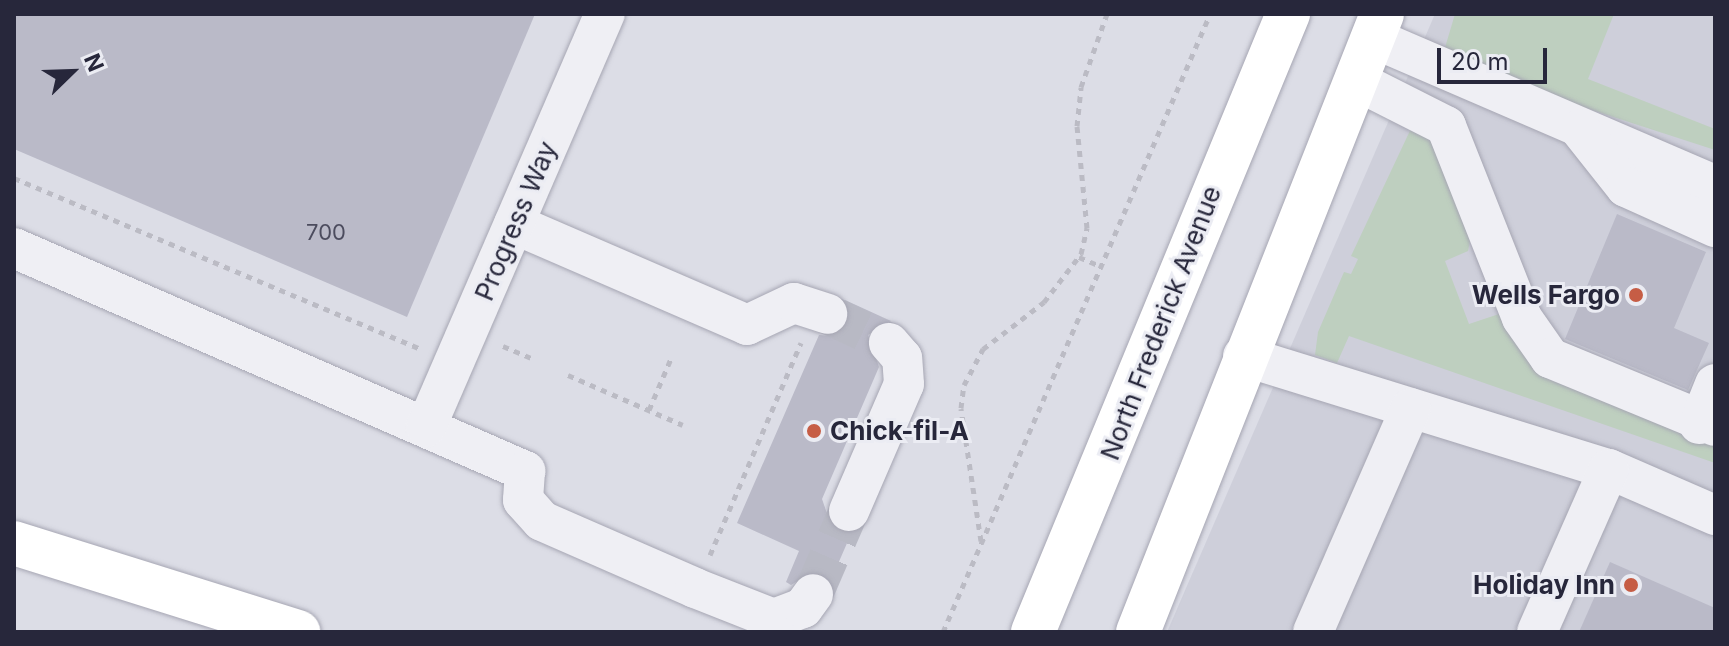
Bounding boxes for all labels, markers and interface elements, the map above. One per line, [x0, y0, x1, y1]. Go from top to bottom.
north arrow [32, 32, 112, 112]
scale bar [1441, 32, 1551, 82]
text: 20 m [1451, 47, 1509, 76]
text: N [79, 50, 109, 75]
street label: Progress Way [468, 137, 564, 305]
street label: North Frederick Avenue [1094, 182, 1228, 464]
house number: 700 [306, 220, 346, 246]
place label: Wells Fargo [1472, 279, 1620, 311]
marker: Wells Fargo [1627, 286, 1645, 304]
place label: Chick-fil-A [830, 415, 969, 447]
marker: Chick-fil-A [805, 422, 823, 440]
place label: Holiday Inn [1473, 569, 1615, 601]
marker: Holiday Inn [1622, 576, 1640, 594]

